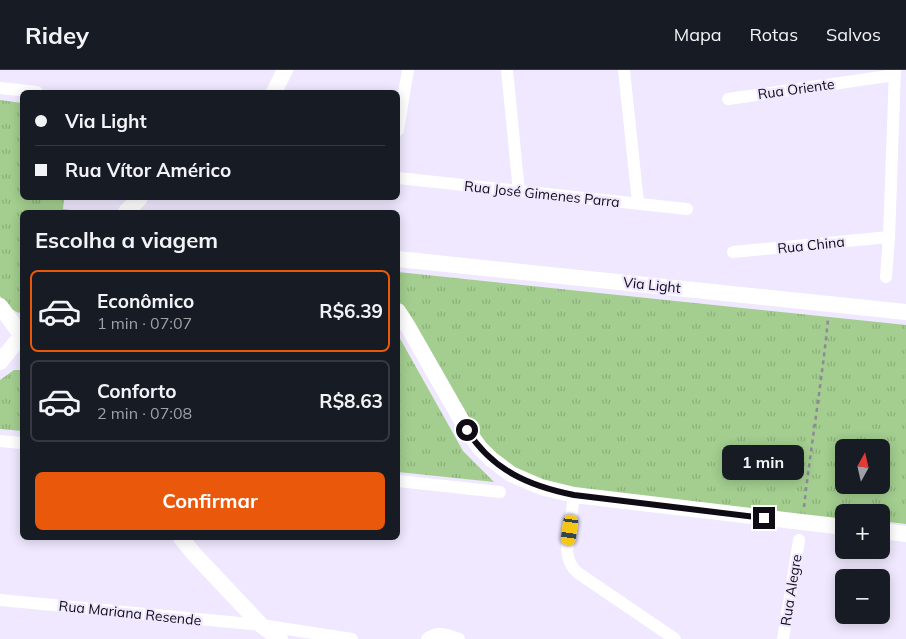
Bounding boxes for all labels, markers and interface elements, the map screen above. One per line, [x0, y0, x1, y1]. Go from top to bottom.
text: Ridey [25, 20, 89, 50]
text: Mapa [674, 23, 722, 46]
text: Rotas [750, 23, 798, 46]
text: Salvos [826, 23, 881, 46]
street label: Rua Oriente [756, 75, 836, 103]
text: Via Light [65, 109, 147, 133]
text: Rua Vítor Américo [65, 158, 231, 182]
street label: Rua José Gimenes Parra [463, 177, 621, 211]
text: Escolha a viagem [35, 226, 218, 254]
street label: Rua China [776, 233, 846, 257]
street label: Via Light [622, 273, 682, 297]
icon: car [37, 289, 82, 334]
text: Econômico [97, 289, 194, 313]
text: R$6.39 [319, 299, 383, 323]
text: 1 min · 07:07 [97, 313, 192, 333]
icon: car [37, 379, 82, 424]
text: Conforto [97, 379, 176, 403]
text: R$8.63 [319, 389, 383, 413]
text: 2 min · 07:08 [97, 403, 192, 423]
route start [456, 419, 478, 441]
north arrow [835, 439, 890, 494]
map controls [835, 439, 890, 624]
callout: 1 min [723, 446, 805, 480]
text: 1 min [742, 452, 784, 472]
button: Confirmar [35, 472, 385, 530]
button: + [835, 504, 890, 559]
route end [753, 507, 775, 529]
car [560, 514, 579, 546]
street label: Rua Alegre [776, 553, 806, 627]
button: − [835, 569, 890, 624]
street label: Rua Mariana Resende [58, 597, 202, 629]

